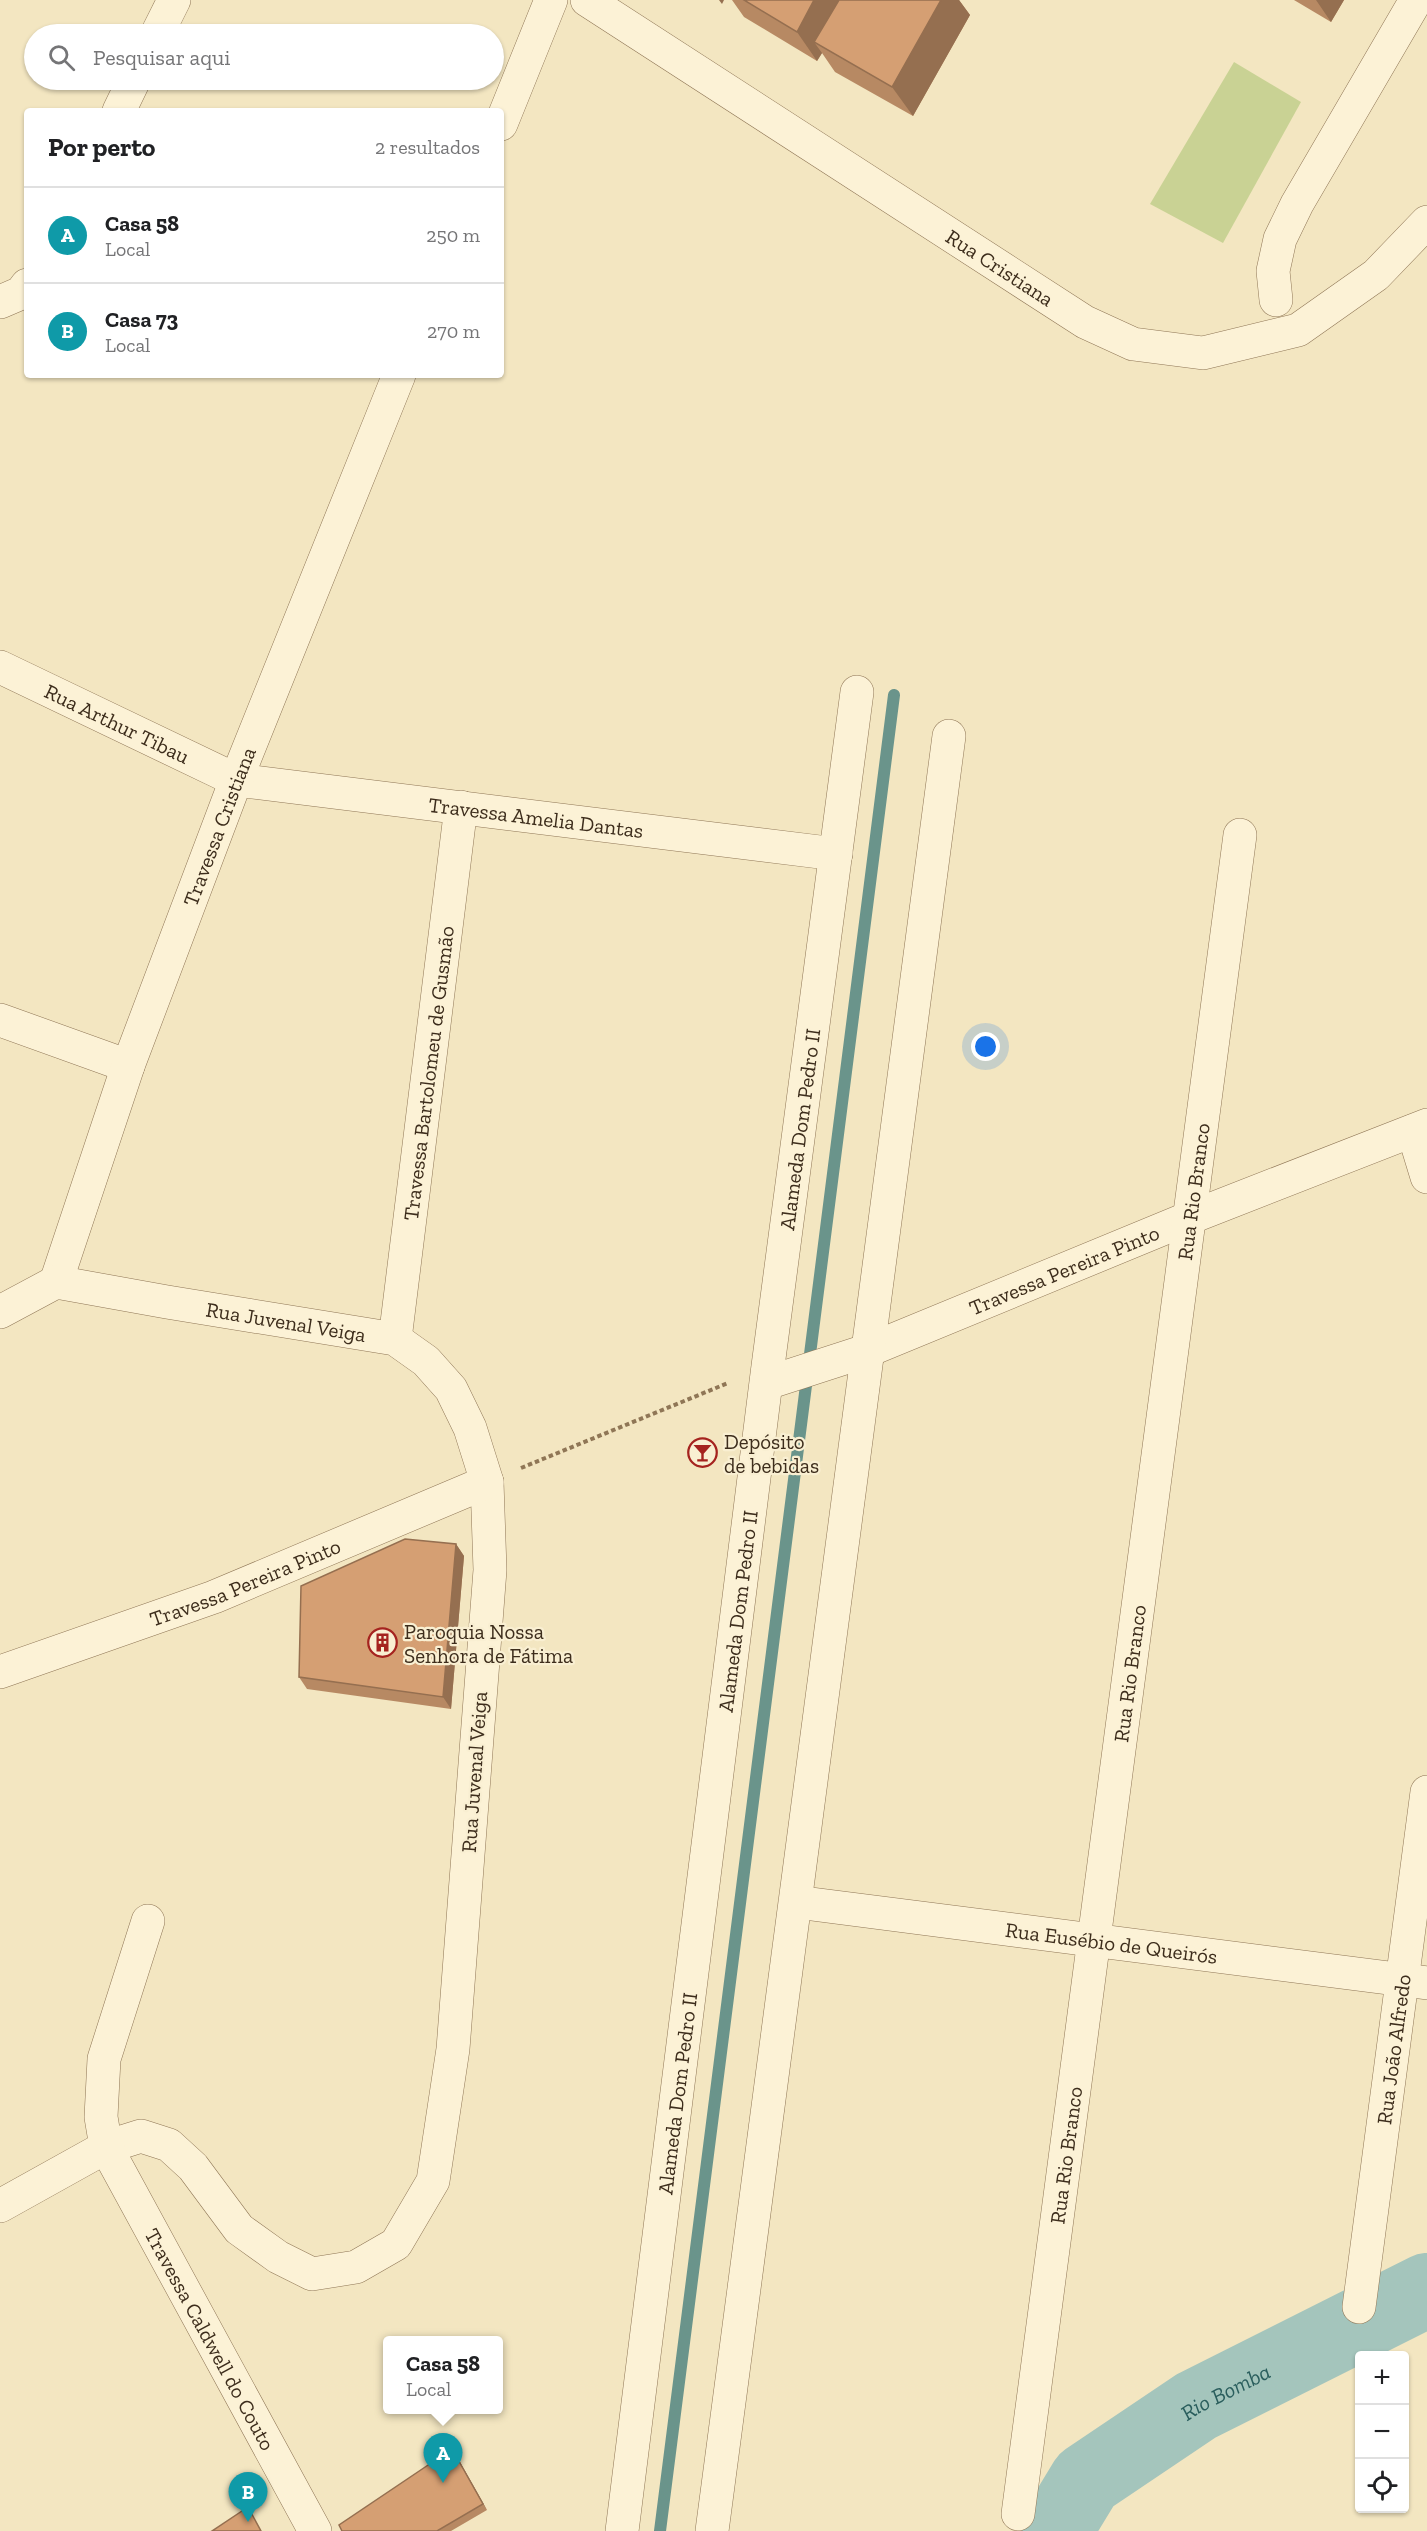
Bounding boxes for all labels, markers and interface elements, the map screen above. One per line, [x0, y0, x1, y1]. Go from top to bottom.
search box [24, 24, 504, 90]
icon: search [45, 41, 78, 74]
text: Pesquisar aqui [93, 44, 230, 71]
text: Por perto [48, 131, 155, 163]
text: 2 resultados [375, 135, 480, 159]
text: Casa 58 [105, 210, 179, 237]
text: A [61, 223, 74, 247]
text: 250 m [426, 223, 480, 247]
street label: Rua Cristiana [942, 223, 1059, 311]
text: Local [105, 237, 150, 261]
text: Casa 73 [105, 306, 178, 333]
text: B [61, 319, 74, 343]
text: 270 m [427, 319, 480, 343]
text: Local [105, 333, 150, 357]
street label: Rua Arthur Tibau [41, 678, 194, 769]
street label: Travessa Cristiana [177, 743, 261, 909]
street label: Travessa Amelia Dantas [427, 791, 645, 843]
street label: Travessa Bartolomeu de Gusmão [397, 924, 459, 1222]
street label: Alameda Dom Pedro II [774, 1027, 825, 1232]
your location [971, 1032, 1000, 1061]
street label: Rua Rio Branco [1171, 1121, 1214, 1262]
street label: Travessa Pereira Pinto [965, 1219, 1163, 1320]
street label: Rua Juvenal Veiga [204, 1296, 368, 1347]
place label: Depósito de bebidas [724, 1429, 819, 1478]
bar icon: Depósito de bebidas [687, 1437, 719, 1469]
street label: Alameda Dom Pedro II [712, 1509, 762, 1714]
street label: Travessa Pereira Pinto [146, 1533, 344, 1631]
street label: Rua Rio Branco [1108, 1603, 1151, 1744]
place label: Paroquia Nossa Senhora de Fátima [404, 1619, 573, 1668]
building icon: Paroquia Nossa Senhora de Fátima [367, 1627, 399, 1659]
street label: Rua Juvenal Veiga [456, 1691, 492, 1853]
street label: Rua Eusébio de Queirós [1004, 1916, 1219, 1968]
street label: Rua João Alfredo [1371, 1973, 1415, 2126]
street label: Alameda Dom Pedro II [652, 1991, 702, 2196]
street label: Rua Rio Branco [1044, 2085, 1087, 2225]
street label: Travessa Caldwell do Couto [140, 2224, 281, 2454]
popup [383, 2336, 503, 2414]
text: Casa 58 [406, 2350, 480, 2377]
map controls [1355, 2351, 1409, 2513]
button: + [1355, 2351, 1409, 2405]
water label: Rio Bomba [1175, 2357, 1275, 2426]
text: Local [406, 2377, 451, 2401]
button: − [1355, 2405, 1409, 2459]
pin: A [424, 2434, 462, 2483]
button: locate [1355, 2459, 1409, 2513]
pin: B [228, 2472, 268, 2522]

